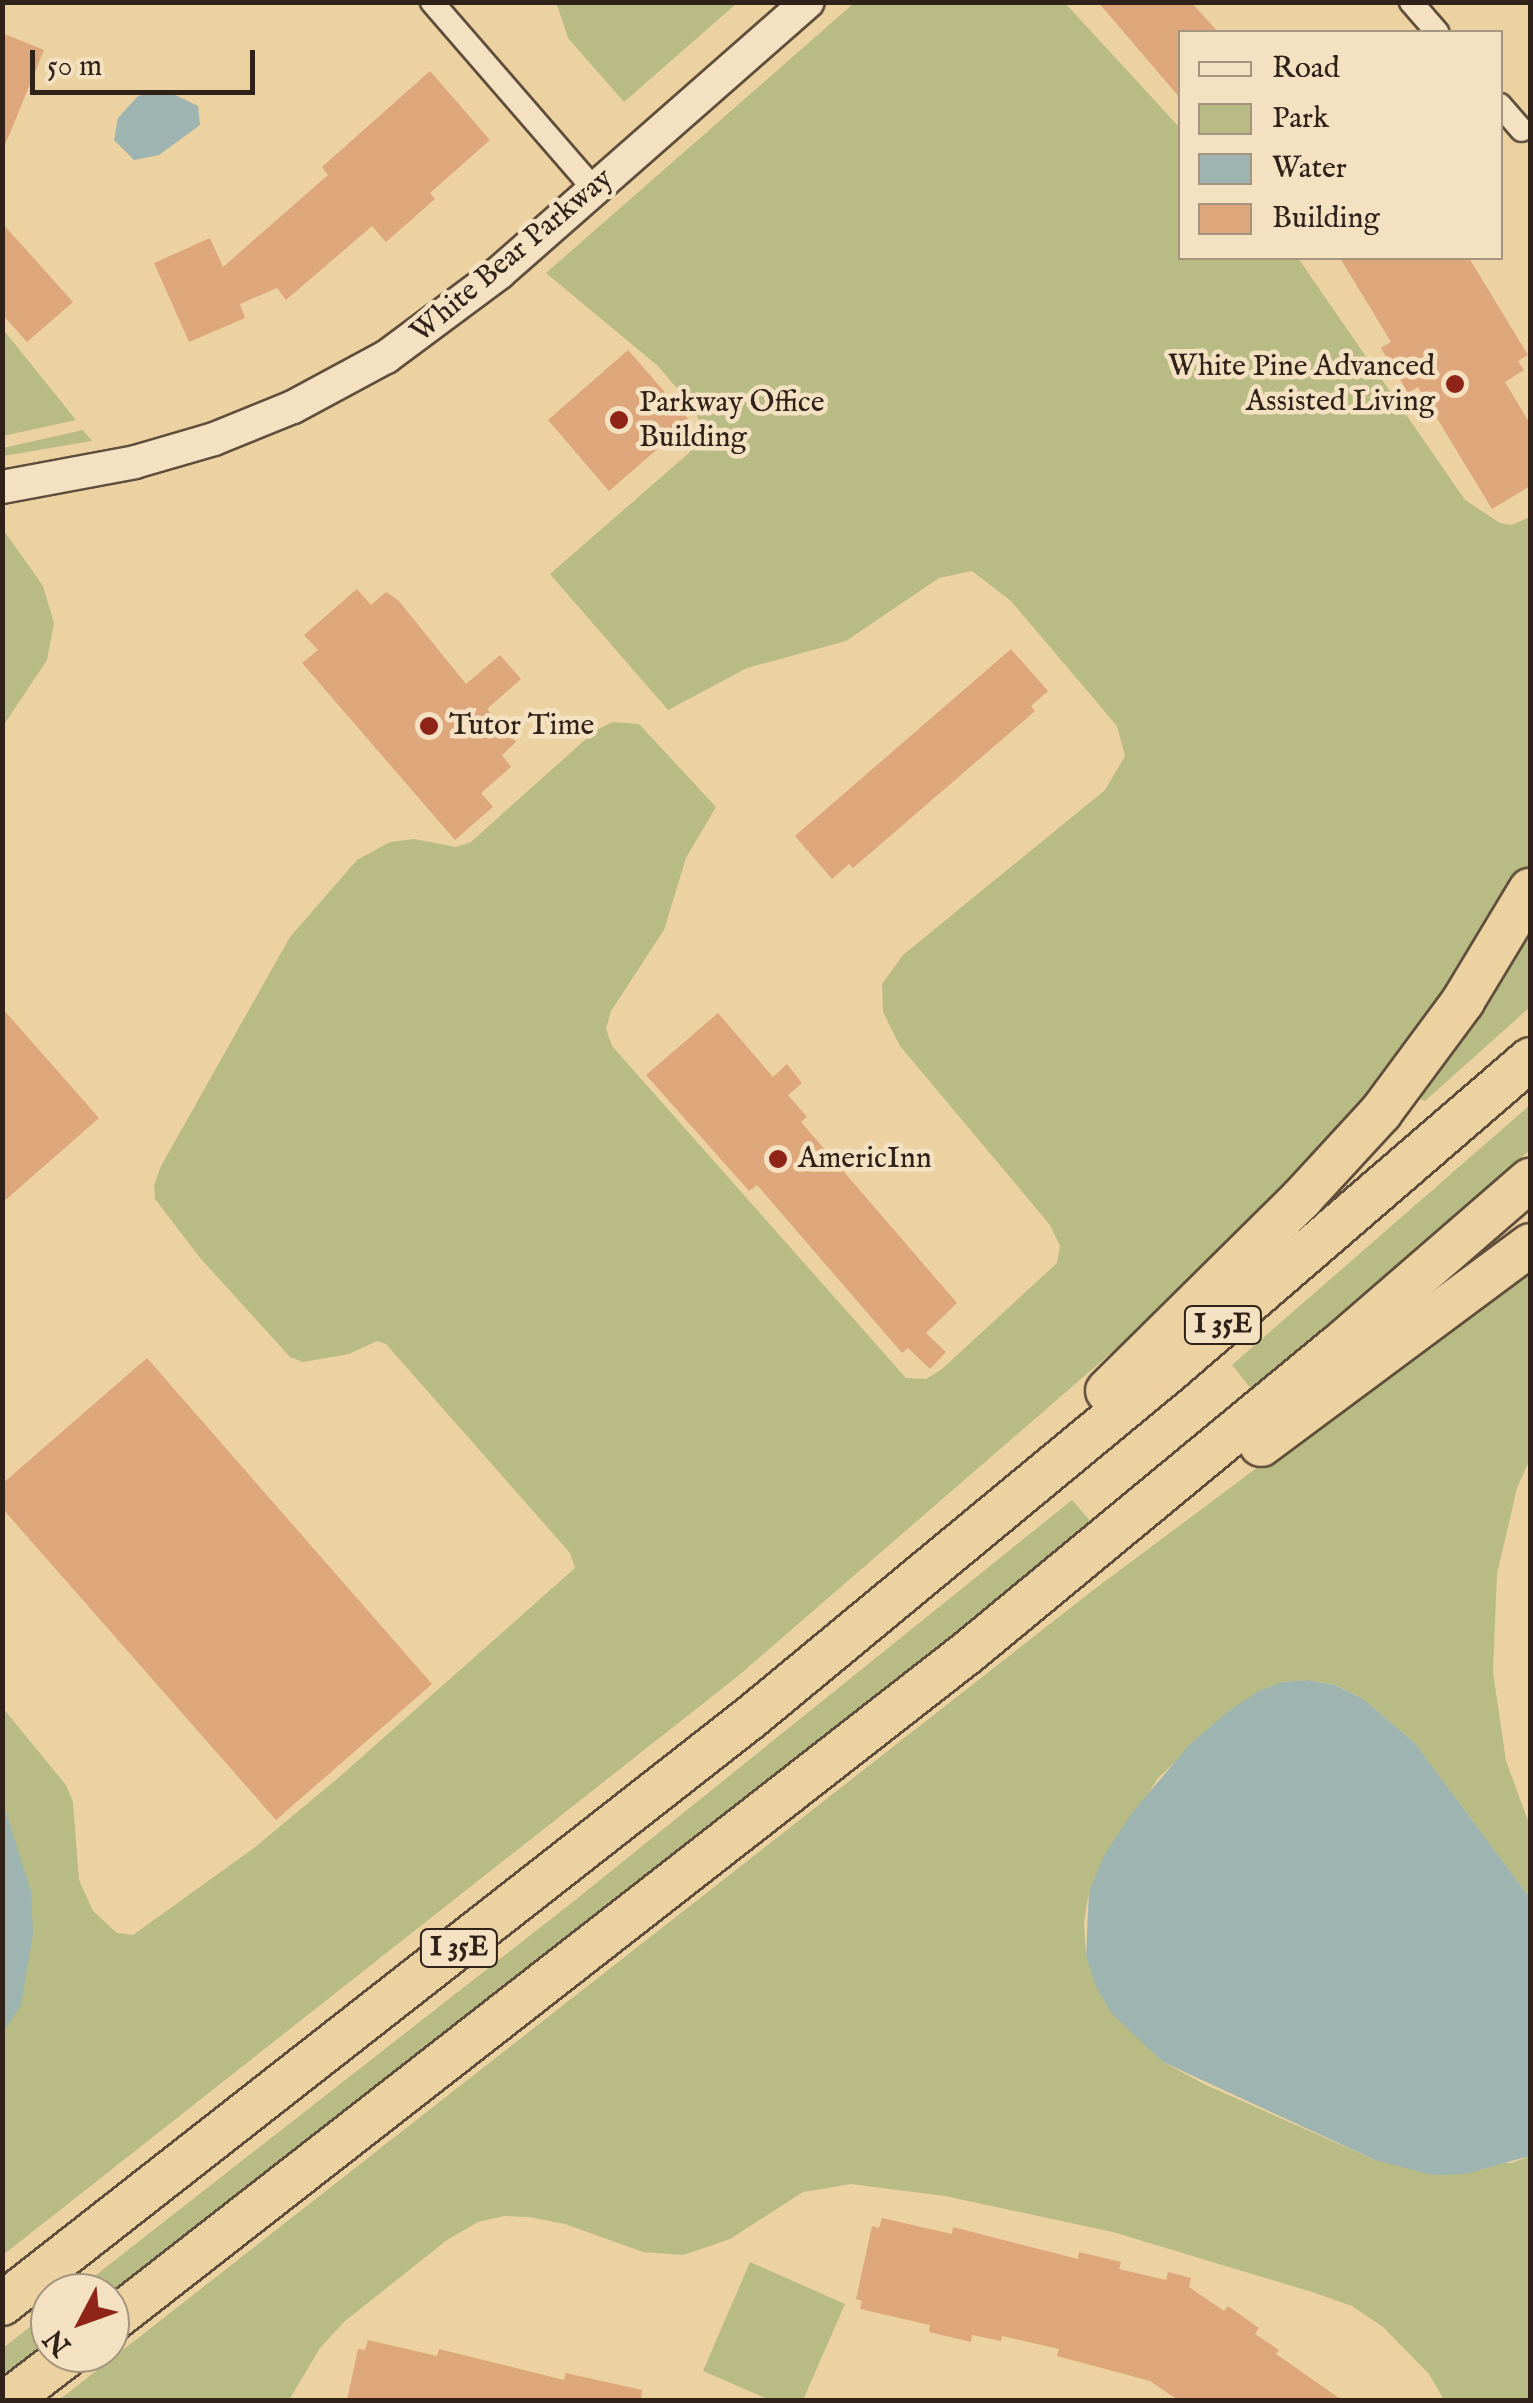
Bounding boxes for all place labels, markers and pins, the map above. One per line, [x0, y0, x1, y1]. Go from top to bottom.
place label: White Pine Advanced Assisted Living [1168, 349, 1435, 420]
marker: White Pine Advanced Assisted Living [1444, 373, 1466, 395]
place label: Parkway Office Building [639, 385, 824, 456]
marker: Parkway Office Building [608, 409, 630, 431]
place label: Tutor Time [449, 708, 594, 744]
marker: Tutor Time [418, 715, 440, 737]
place label: AmericInn [798, 1141, 932, 1177]
marker: AmericInn [767, 1148, 789, 1170]

